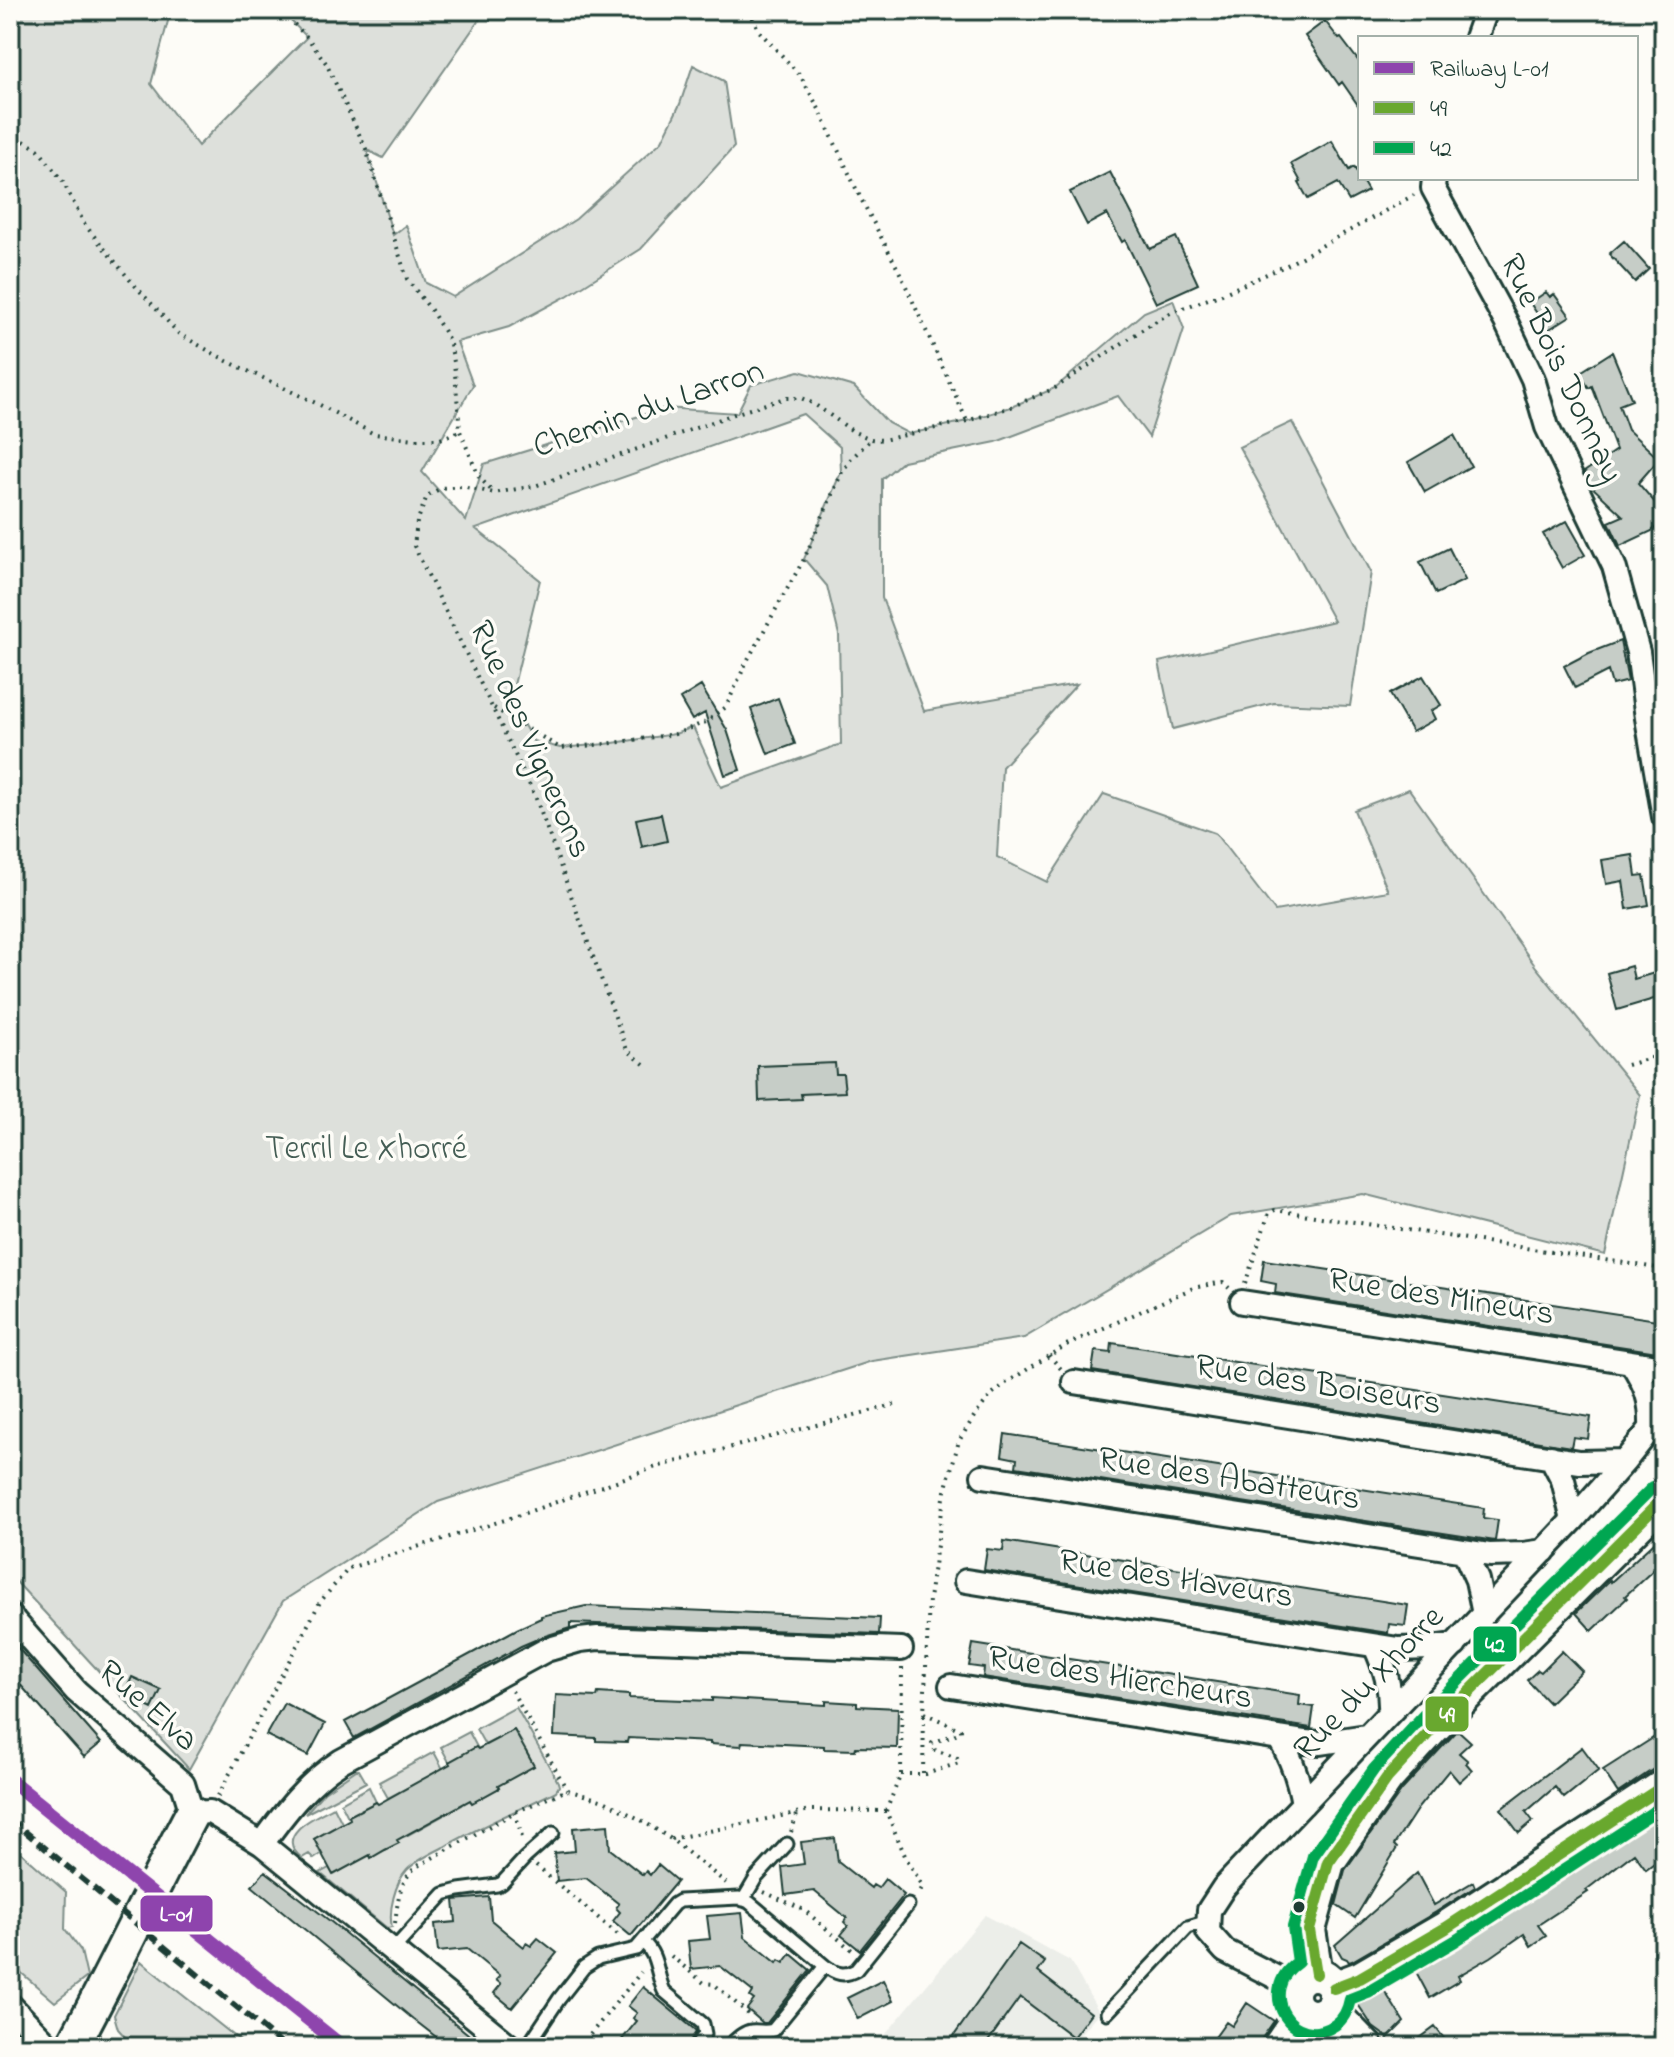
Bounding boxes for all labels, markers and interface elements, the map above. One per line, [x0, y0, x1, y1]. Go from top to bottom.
legend [1358, 36, 1638, 180]
text: Railway L-01 [1430, 53, 1549, 89]
text: 49 [1430, 93, 1448, 128]
text: 42 [1430, 133, 1452, 168]
street label: Rue Bois Donnay [1485, 246, 1635, 492]
street label: Chemin du Larron [527, 347, 771, 473]
street label: Rue des Vignerons [454, 613, 604, 867]
park label: Terril Le Xhorré [265, 1125, 468, 1175]
street label: Rue des Mineurs [1325, 1255, 1557, 1341]
street label: Rue des Boiseurs [1191, 1342, 1445, 1430]
street label: Rue des Abatteurs [1094, 1435, 1364, 1525]
street label: Rue des Haveurs [1055, 1537, 1297, 1623]
street label: Rue du Xhorre [1283, 1595, 1457, 1773]
line badge: 42 [1472, 1625, 1518, 1663]
text: 42 [1485, 1631, 1505, 1663]
street label: Rue des Hiercheurs [984, 1633, 1256, 1725]
street label: Rue Elva [85, 1649, 209, 1765]
line badge: 49 [1424, 1695, 1470, 1733]
text: 49 [1439, 1701, 1455, 1733]
line badge: L-01 [139, 1894, 214, 1933]
unlabelled marker [1291, 1899, 1307, 1915]
text: L-01 [160, 1900, 192, 1932]

